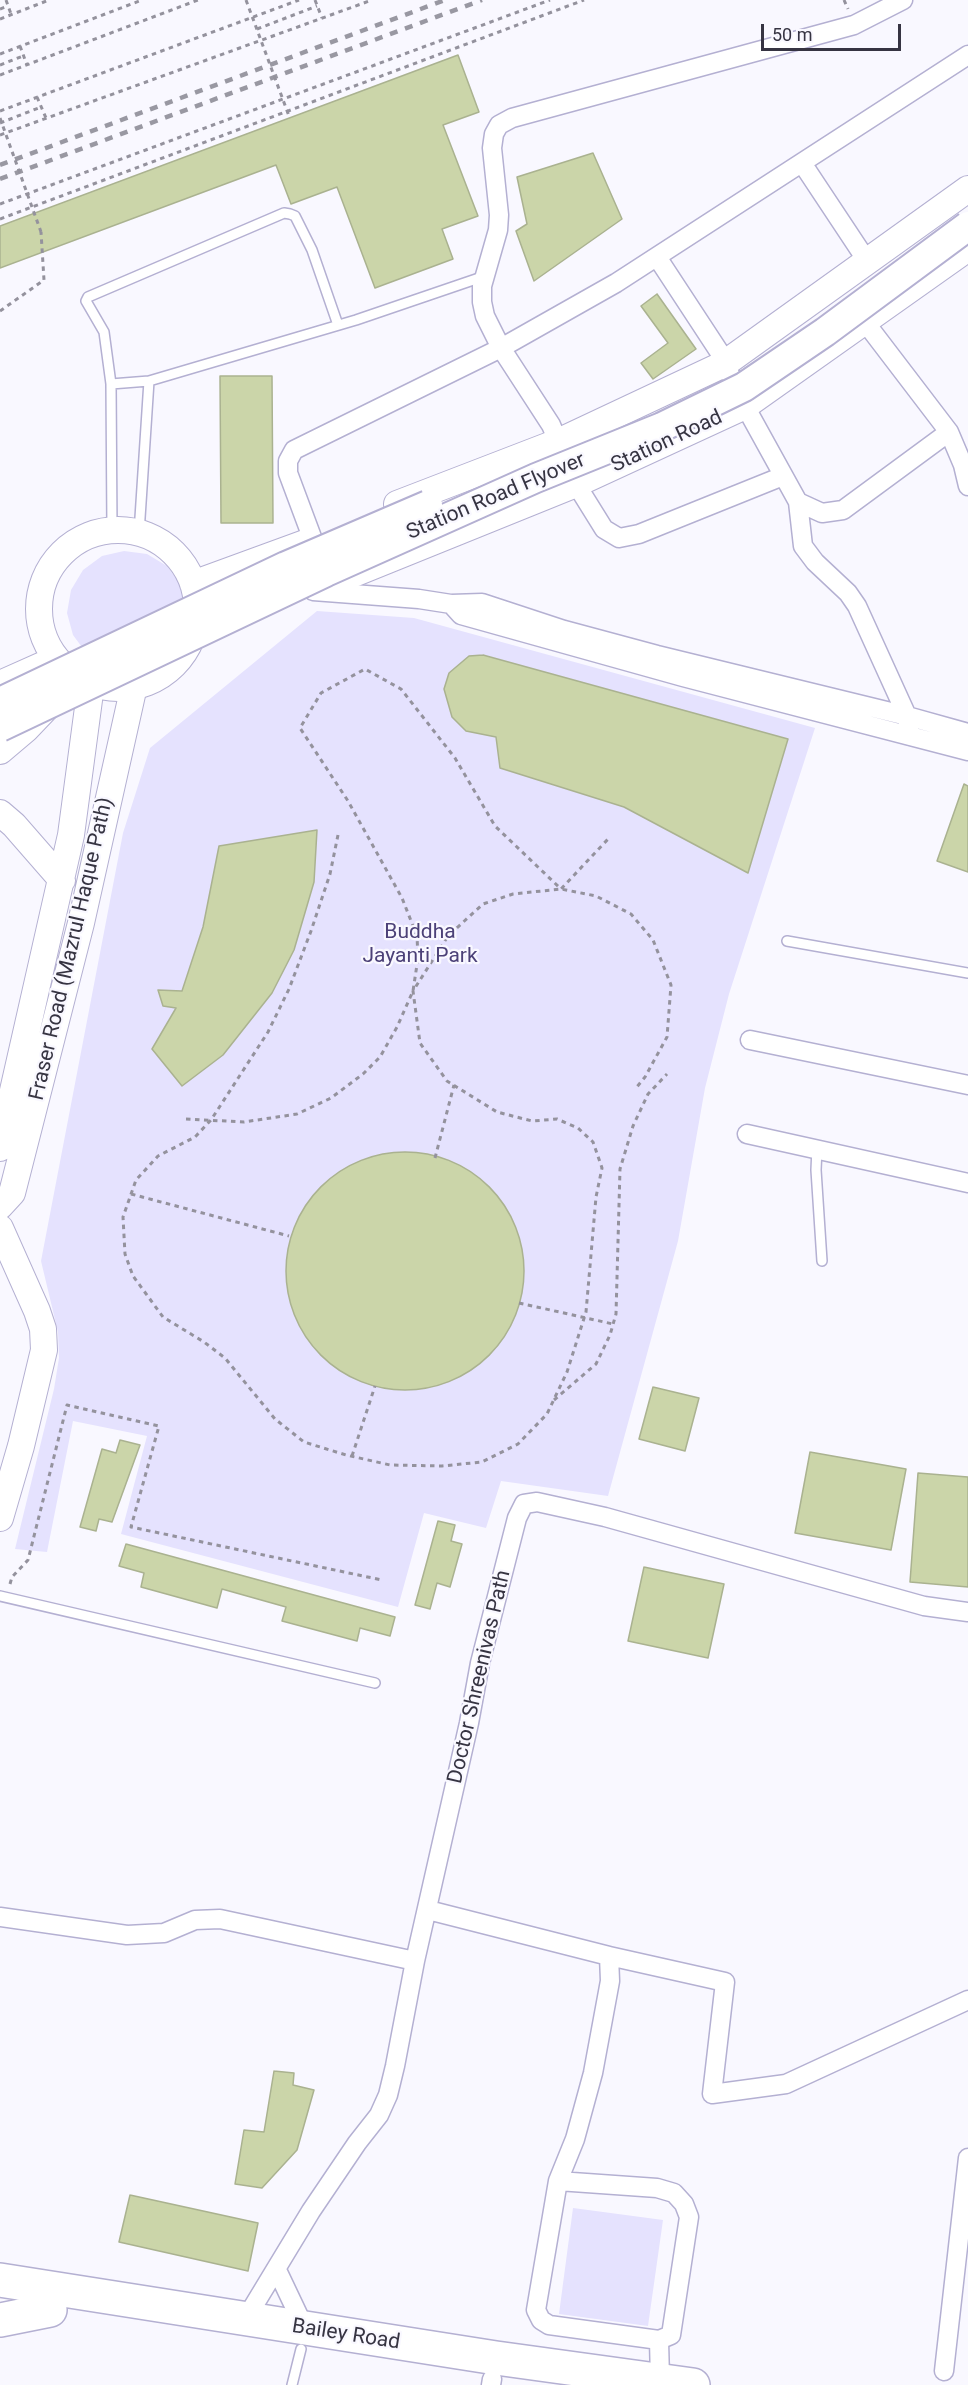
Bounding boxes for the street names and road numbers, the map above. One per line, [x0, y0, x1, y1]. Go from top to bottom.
street label: Station Road [607, 405, 727, 479]
street label: Station Road Flyover [403, 448, 589, 546]
street label: Fraser Road (Mazrul Haque Path) [25, 795, 119, 1103]
street label: Doctor Shreenivas Path [443, 1568, 517, 1786]
street label: Bailey Road [290, 2314, 402, 2356]

